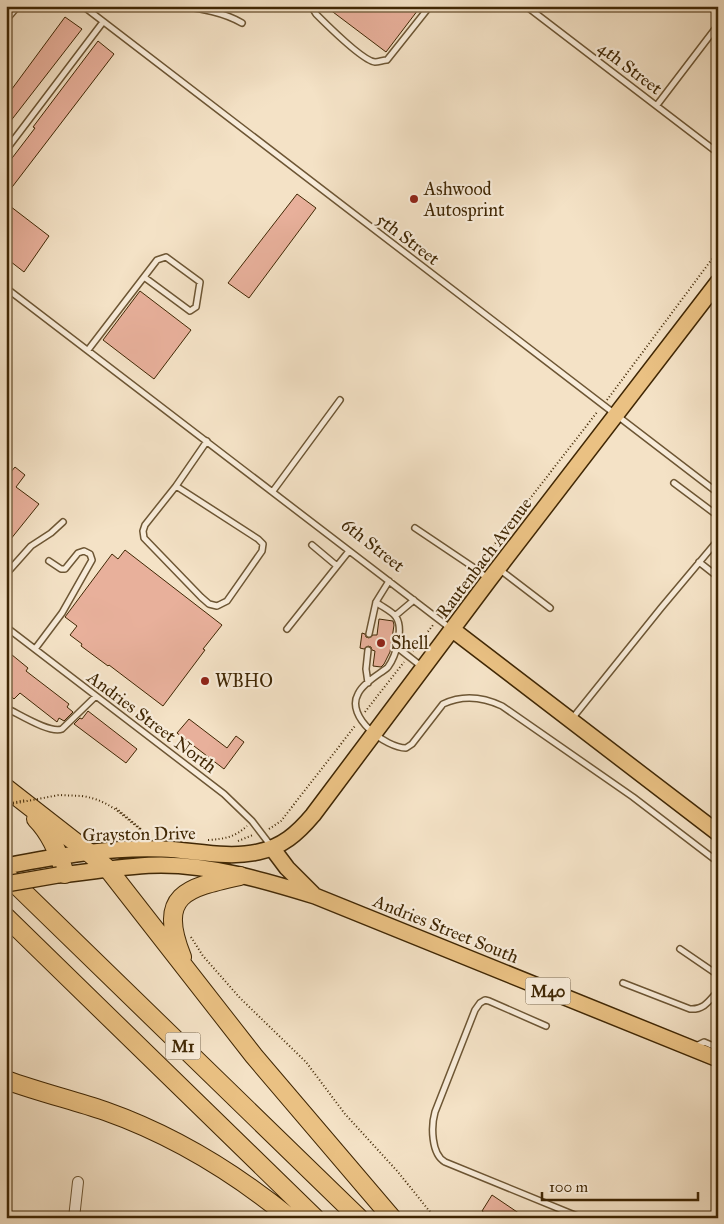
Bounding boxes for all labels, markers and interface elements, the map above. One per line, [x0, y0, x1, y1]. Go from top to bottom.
street label: 4th Street [593, 37, 667, 100]
place label: Ashwood Autosprint [423, 178, 505, 221]
marker: Ashwood Autosprint [408, 193, 420, 205]
street label: 5th Street [372, 208, 444, 270]
street label: Rautenbach Avenue [432, 493, 536, 623]
street label: 6th Street [337, 513, 409, 577]
place label: Shell [391, 632, 429, 654]
marker: Shell [375, 637, 387, 649]
street label: Andries Street North [82, 666, 221, 778]
place label: WBHO [215, 670, 273, 692]
marker: WBHO [199, 675, 211, 687]
street label: Grayston Drive [82, 822, 196, 846]
street label: Andries Street South [369, 889, 522, 968]
road number: M40 [526, 978, 570, 1004]
road number: M1 [166, 1032, 200, 1060]
scale bar [542, 1169, 698, 1201]
text: 100 m [549, 1178, 589, 1196]

